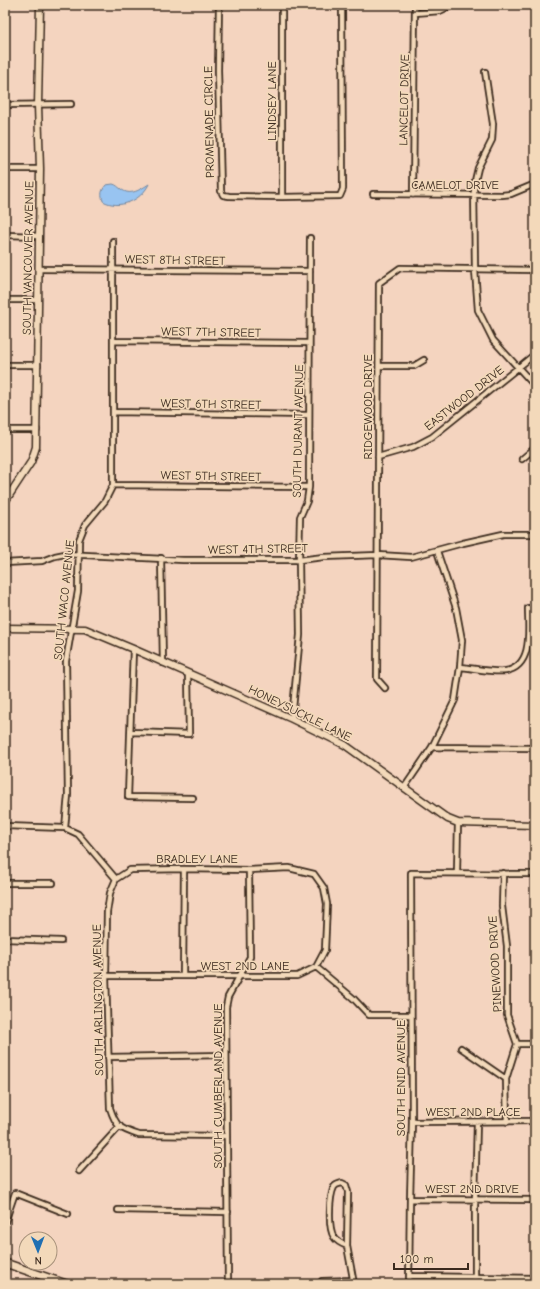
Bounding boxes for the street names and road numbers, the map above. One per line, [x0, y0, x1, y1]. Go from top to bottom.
street label: LANCELOT DRIVE [396, 54, 412, 146]
street label: LINDSEY LANE [265, 61, 279, 141]
street label: PROMENADE CIRCLE [201, 66, 217, 178]
street label: CAMELOT DRIVE [411, 178, 499, 192]
street label: SOUTH VANCOUVER AVENUE [20, 181, 36, 335]
street label: WEST 8TH STREET [125, 252, 226, 268]
street label: WEST 7TH STREET [161, 324, 262, 340]
street label: RIDGEWOOD DRIVE [361, 354, 375, 460]
street label: EASTWOOD DRIVE [421, 363, 507, 433]
street label: SOUTH DURANT AVENUE [290, 364, 306, 498]
street label: WEST 6TH STREET [161, 396, 262, 412]
street label: WEST 5TH STREET [161, 468, 262, 484]
street label: SOUTH WACO AVENUE [51, 539, 77, 661]
street label: WEST 4TH STREET [208, 541, 309, 557]
street label: HONEYSUCKLE LANE [246, 682, 354, 744]
street label: BRADLEY LANE [156, 852, 238, 866]
street label: PINEWOOD DRIVE [485, 915, 505, 1013]
street label: SOUTH ARLINGTON AVENUE [90, 924, 106, 1076]
street label: WEST 2ND LANE [201, 959, 289, 973]
street label: SOUTH CUMBERLAND AVENUE [211, 1003, 225, 1169]
street label: SOUTH ENID AVENUE [394, 1020, 408, 1136]
street label: WEST 2ND PLACE [426, 1105, 520, 1119]
street label: WEST 2ND DRIVE [425, 1182, 519, 1196]

